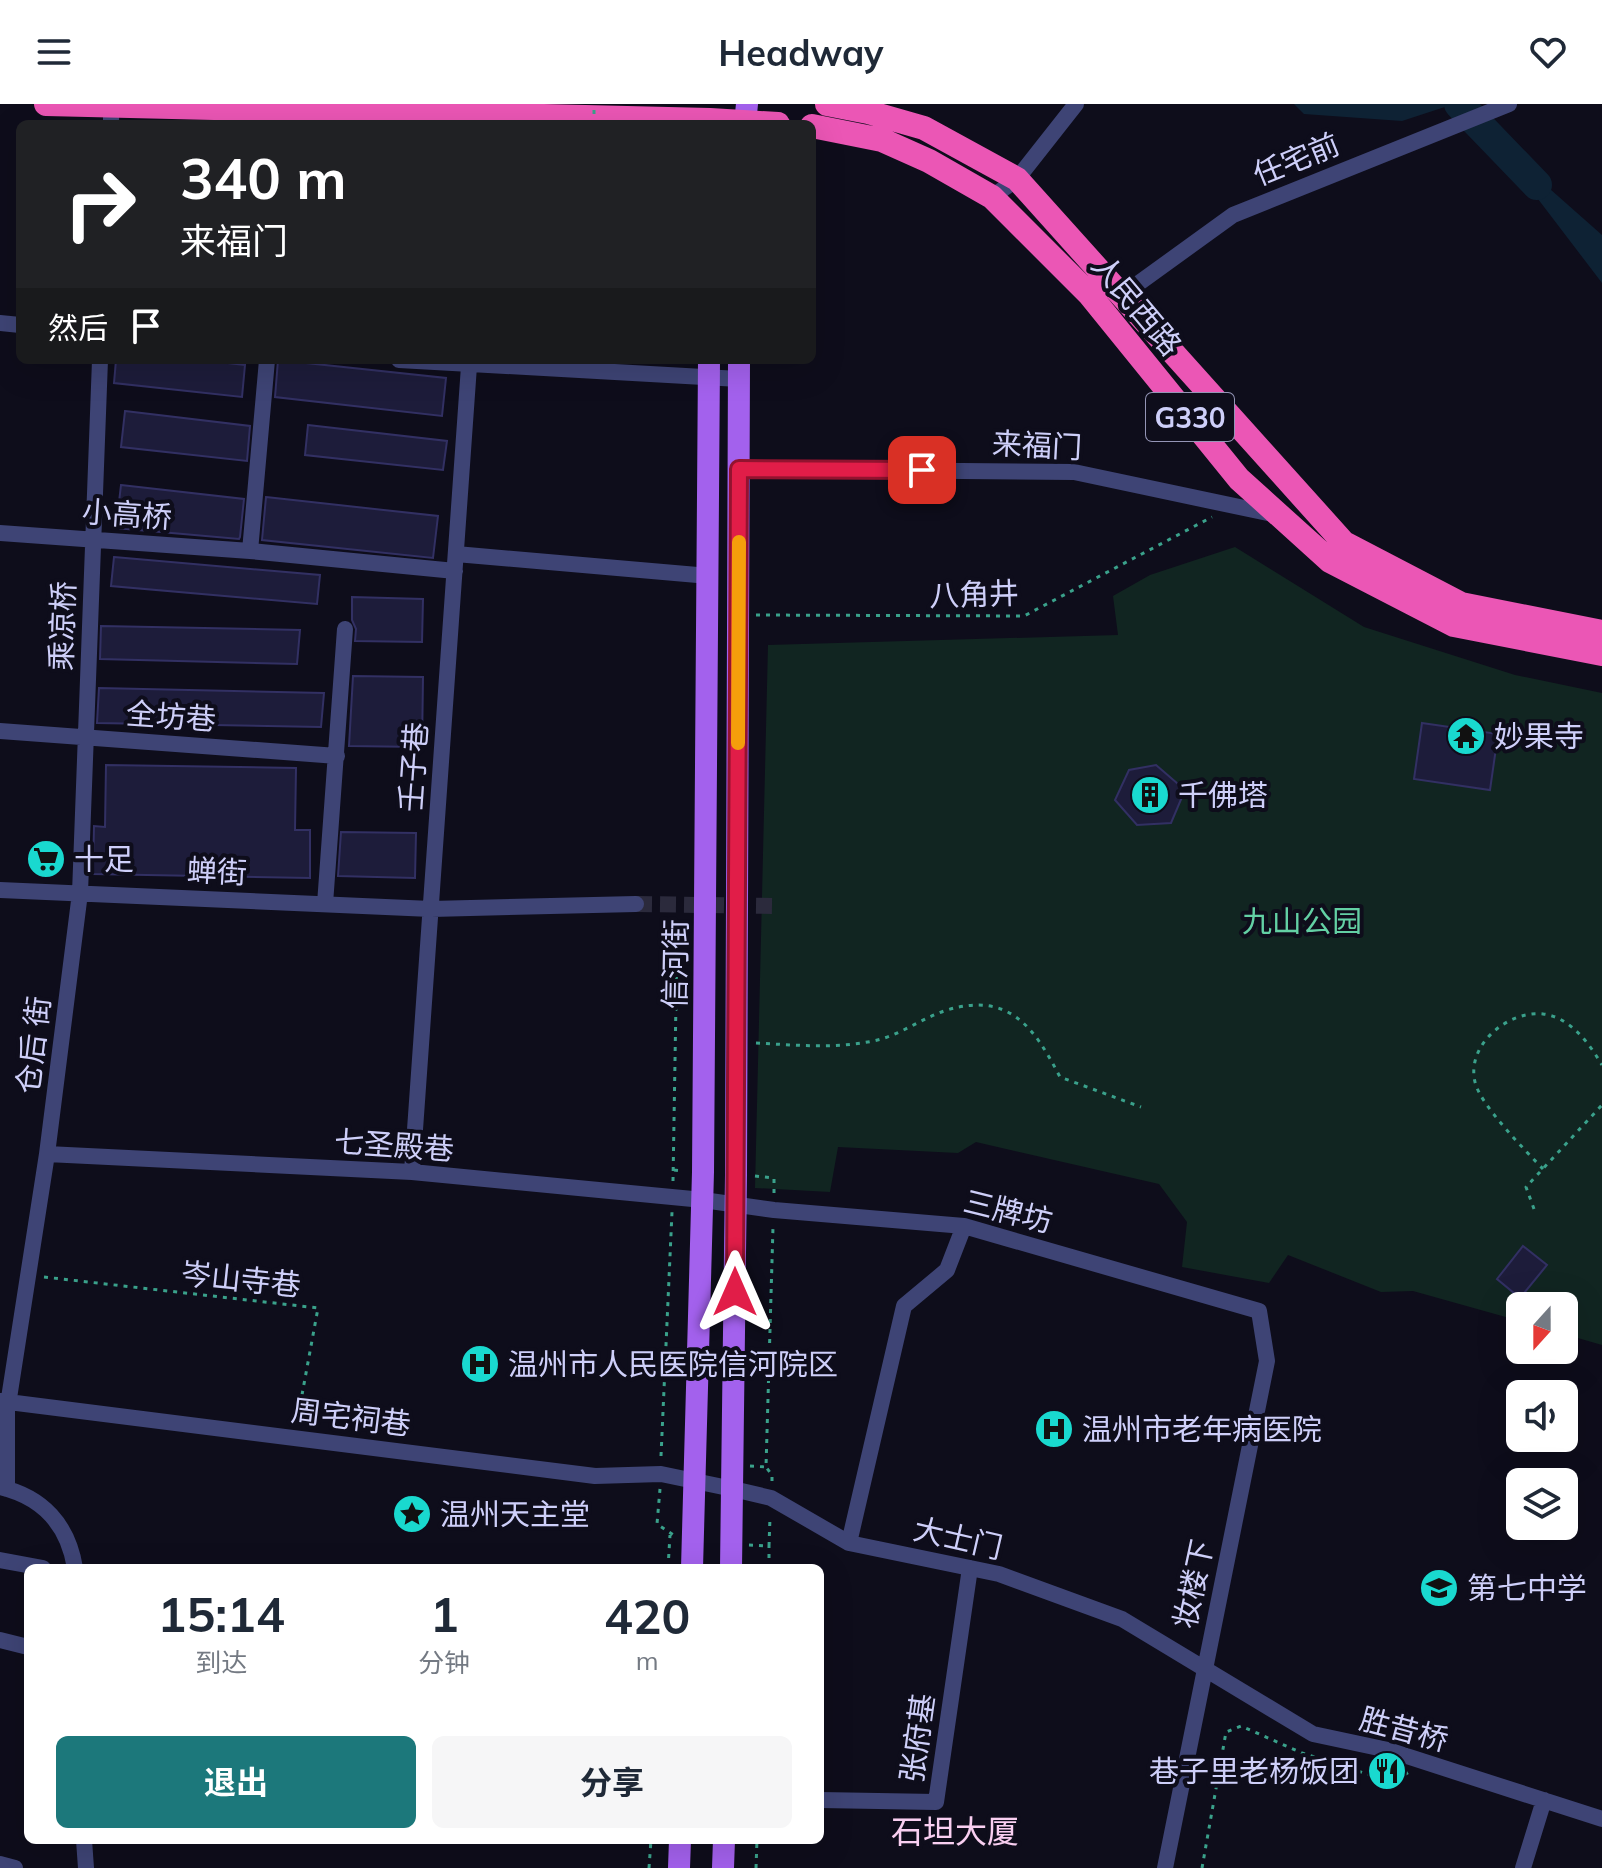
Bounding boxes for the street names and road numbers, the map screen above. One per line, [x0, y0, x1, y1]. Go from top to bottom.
street label: 任宅前 [1247, 125, 1345, 193]
street label: 人民西路 [1084, 247, 1190, 363]
road number: G330 [1146, 393, 1234, 441]
street label: 来福门 [991, 424, 1083, 466]
street label: 小高桥 [81, 492, 173, 536]
street label: 八角井 [928, 573, 1020, 615]
street label: 乘凉桥 [41, 580, 83, 672]
street label: 全坊巷 [125, 694, 217, 738]
street label: 壬子巷 [391, 721, 435, 813]
street label: 蝉街 [186, 850, 248, 892]
street label: 信河街 [655, 919, 695, 1009]
street label: 仓后 街 [8, 994, 58, 1096]
street label: 七圣殿巷 [333, 1122, 455, 1168]
street label: 三牌坊 [960, 1182, 1056, 1240]
street label: 岑山寺巷 [179, 1254, 303, 1304]
street label: 周宅祠巷 [289, 1391, 413, 1443]
street label: 大士门 [910, 1509, 1006, 1567]
street label: 妆楼下 [1165, 1536, 1221, 1632]
street label: 张府基 [892, 1691, 942, 1785]
street label: 胜昔桥 [1356, 1699, 1452, 1759]

